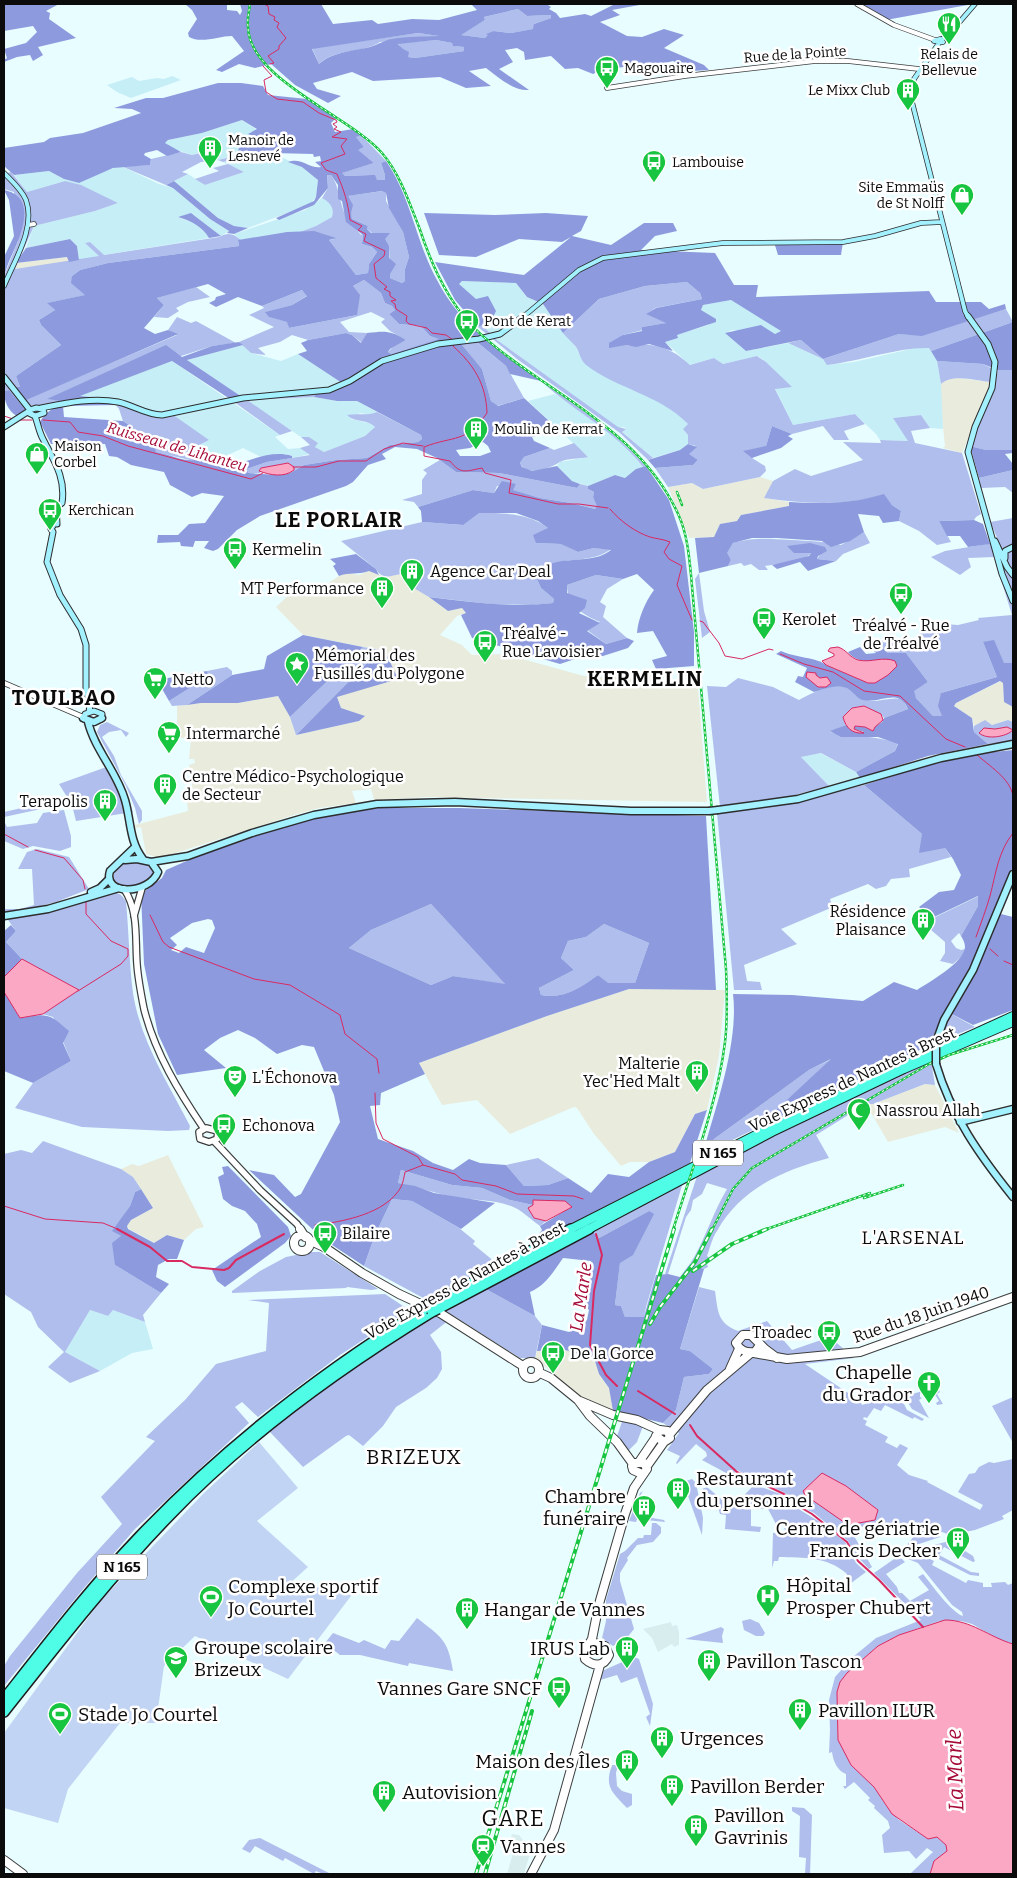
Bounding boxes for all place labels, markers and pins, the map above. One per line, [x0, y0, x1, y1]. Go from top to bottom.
restaurant icon: Relais de Bellevue [936, 11, 962, 45]
place label: Relais de Bellevue [920, 46, 978, 79]
bus stop icon: Magouaire [594, 55, 620, 89]
place label: Magouaire [624, 60, 694, 77]
building icon: Le Mixx Club [895, 77, 921, 111]
place label: Le Mixx Club [808, 82, 890, 99]
place label: Manoir de Lesnevé [228, 132, 294, 165]
building icon: Manoir de Lesnevé [197, 135, 223, 169]
bus stop icon: Lambouise [641, 149, 667, 183]
place label: Lambouise [672, 154, 744, 171]
place label: Site Emmaüs de St Nolff [858, 179, 945, 212]
shop icon: Site Emmaüs de St Nolff [949, 182, 975, 216]
bus stop icon: Pont de Kerat [454, 308, 480, 342]
place label: Pont de Kerat [484, 313, 571, 330]
building icon: Moulin de Kerrat [463, 416, 489, 450]
place label: Moulin de Kerrat [494, 421, 603, 438]
place label: Maison Corbel [54, 438, 102, 471]
shop icon: Maison Corbel [24, 441, 50, 475]
bus stop icon: Kerchican [37, 497, 63, 531]
place label: Kerchican [68, 502, 134, 519]
bus stop icon: Kermelin [222, 536, 248, 570]
place label: Kermelin [252, 540, 322, 559]
building icon: Agence Car Deal [399, 558, 425, 592]
place label: Agence Car Deal [430, 562, 551, 581]
building icon: MT Performance [369, 575, 395, 609]
place label: MT Performance [240, 579, 364, 598]
bus stop icon: Tréalvé - Rue de Tréalvé [888, 581, 914, 615]
bus stop icon: Kerolet [751, 606, 777, 640]
place label: Kerolet [782, 610, 837, 629]
place label: Tréalvé - Rue de Tréalvé [852, 616, 950, 653]
place label: Tréalvé - Rue Lavoisier [502, 624, 601, 661]
bus stop icon: Tréalvé - Rue Lavoisier [472, 629, 498, 663]
place label: Mémorial des Fusillés du Polygone [314, 646, 464, 683]
place icon: Mémorial des Fusillés du Polygone [284, 651, 310, 685]
supermarket icon: Netto [142, 666, 168, 700]
place label: Netto [172, 670, 214, 689]
supermarket icon: Intermarché [156, 720, 182, 754]
place label: Intermarché [186, 724, 280, 743]
place label: Centre Médico-Psychologique de Secteur [182, 767, 404, 804]
building icon: Centre Médico-Psychologique de Secteur [152, 772, 178, 806]
building icon: Terapolis [92, 788, 118, 822]
place label: Terapolis [20, 792, 88, 811]
place label: Résidence Plaisance [830, 902, 906, 939]
building icon: Résidence Plaisance [910, 907, 936, 941]
place label: Malterie Yec'Hed Malt [583, 1054, 680, 1091]
building icon: Malterie Yec'Hed Malt [684, 1059, 710, 1093]
theatre icon: L'Échonova [222, 1064, 248, 1098]
place label: L'Échonova [252, 1067, 337, 1087]
mosque icon: Nassrou Allah [846, 1097, 872, 1131]
place label: Nassrou Allah [876, 1101, 980, 1120]
bus stop icon: Echonova [211, 1112, 237, 1146]
place label: Echonova [242, 1116, 315, 1135]
bus stop icon: Bilaire [312, 1220, 338, 1254]
place label: Bilaire [342, 1224, 390, 1243]
bus stop icon: Troadec [816, 1319, 842, 1353]
place label: Troadec [752, 1323, 812, 1342]
bus stop icon: De la Gorce [540, 1340, 566, 1374]
place label: De la Gorce [570, 1344, 654, 1363]
place label: Chapelle du Grador [822, 1361, 913, 1406]
church icon: Chapelle du Grador [916, 1370, 942, 1404]
place label: Restaurant du personnel [696, 1467, 813, 1512]
building icon: Restaurant du personnel [665, 1476, 691, 1510]
place label: Chambre funéraire [543, 1485, 626, 1530]
building icon: Chambre funéraire [631, 1494, 657, 1528]
place label: Centre de gériatrie Francis Decker [776, 1517, 941, 1562]
building icon: Centre de gériatrie Francis Decker [945, 1526, 971, 1560]
place label: Hôpital Prosper Chubert [786, 1574, 931, 1619]
place label: Complexe sportif Jo Courtel [227, 1575, 380, 1620]
hospital icon: Hôpital Prosper Chubert [755, 1583, 781, 1617]
sports icon: Complexe sportif Jo Courtel [198, 1584, 224, 1618]
building icon: Hangar de Vannes [454, 1596, 480, 1630]
place label: Hangar de Vannes [484, 1598, 645, 1621]
building icon: IRUS Lab [614, 1635, 640, 1669]
place label: Groupe scolaire Brizeux [194, 1636, 333, 1681]
place label: IRUS Lab [530, 1637, 610, 1660]
school or university icon: Groupe scolaire Brizeux [163, 1645, 189, 1679]
building icon: Pavillon Tascon [696, 1648, 722, 1682]
place label: Pavillon Tascon [726, 1650, 862, 1673]
bus stop icon: Vannes Gare SNCF [546, 1675, 572, 1709]
place label: Vannes Gare SNCF [377, 1677, 542, 1700]
building icon: Pavillon ILUR [787, 1697, 813, 1731]
place label: Pavillon ILUR [818, 1699, 935, 1722]
sports icon: Stade Jo Courtel [47, 1701, 73, 1735]
place label: Stade Jo Courtel [78, 1703, 218, 1726]
building icon: Urgences [649, 1725, 675, 1759]
place label: Urgences [680, 1727, 764, 1750]
building icon: Maison des Îles [614, 1748, 640, 1782]
place label: Maison des Îles [475, 1750, 610, 1773]
building icon: Pavillon Berder [659, 1773, 685, 1807]
place label: Pavillon Berder [690, 1775, 825, 1798]
building icon: Autovision [371, 1779, 397, 1813]
place label: Autovision [402, 1781, 497, 1804]
place label: Pavillon Gavrinis [714, 1804, 788, 1849]
building icon: Pavillon Gavrinis [683, 1813, 709, 1847]
station icon: Vannes [470, 1833, 496, 1867]
place label: Vannes [500, 1835, 566, 1858]

